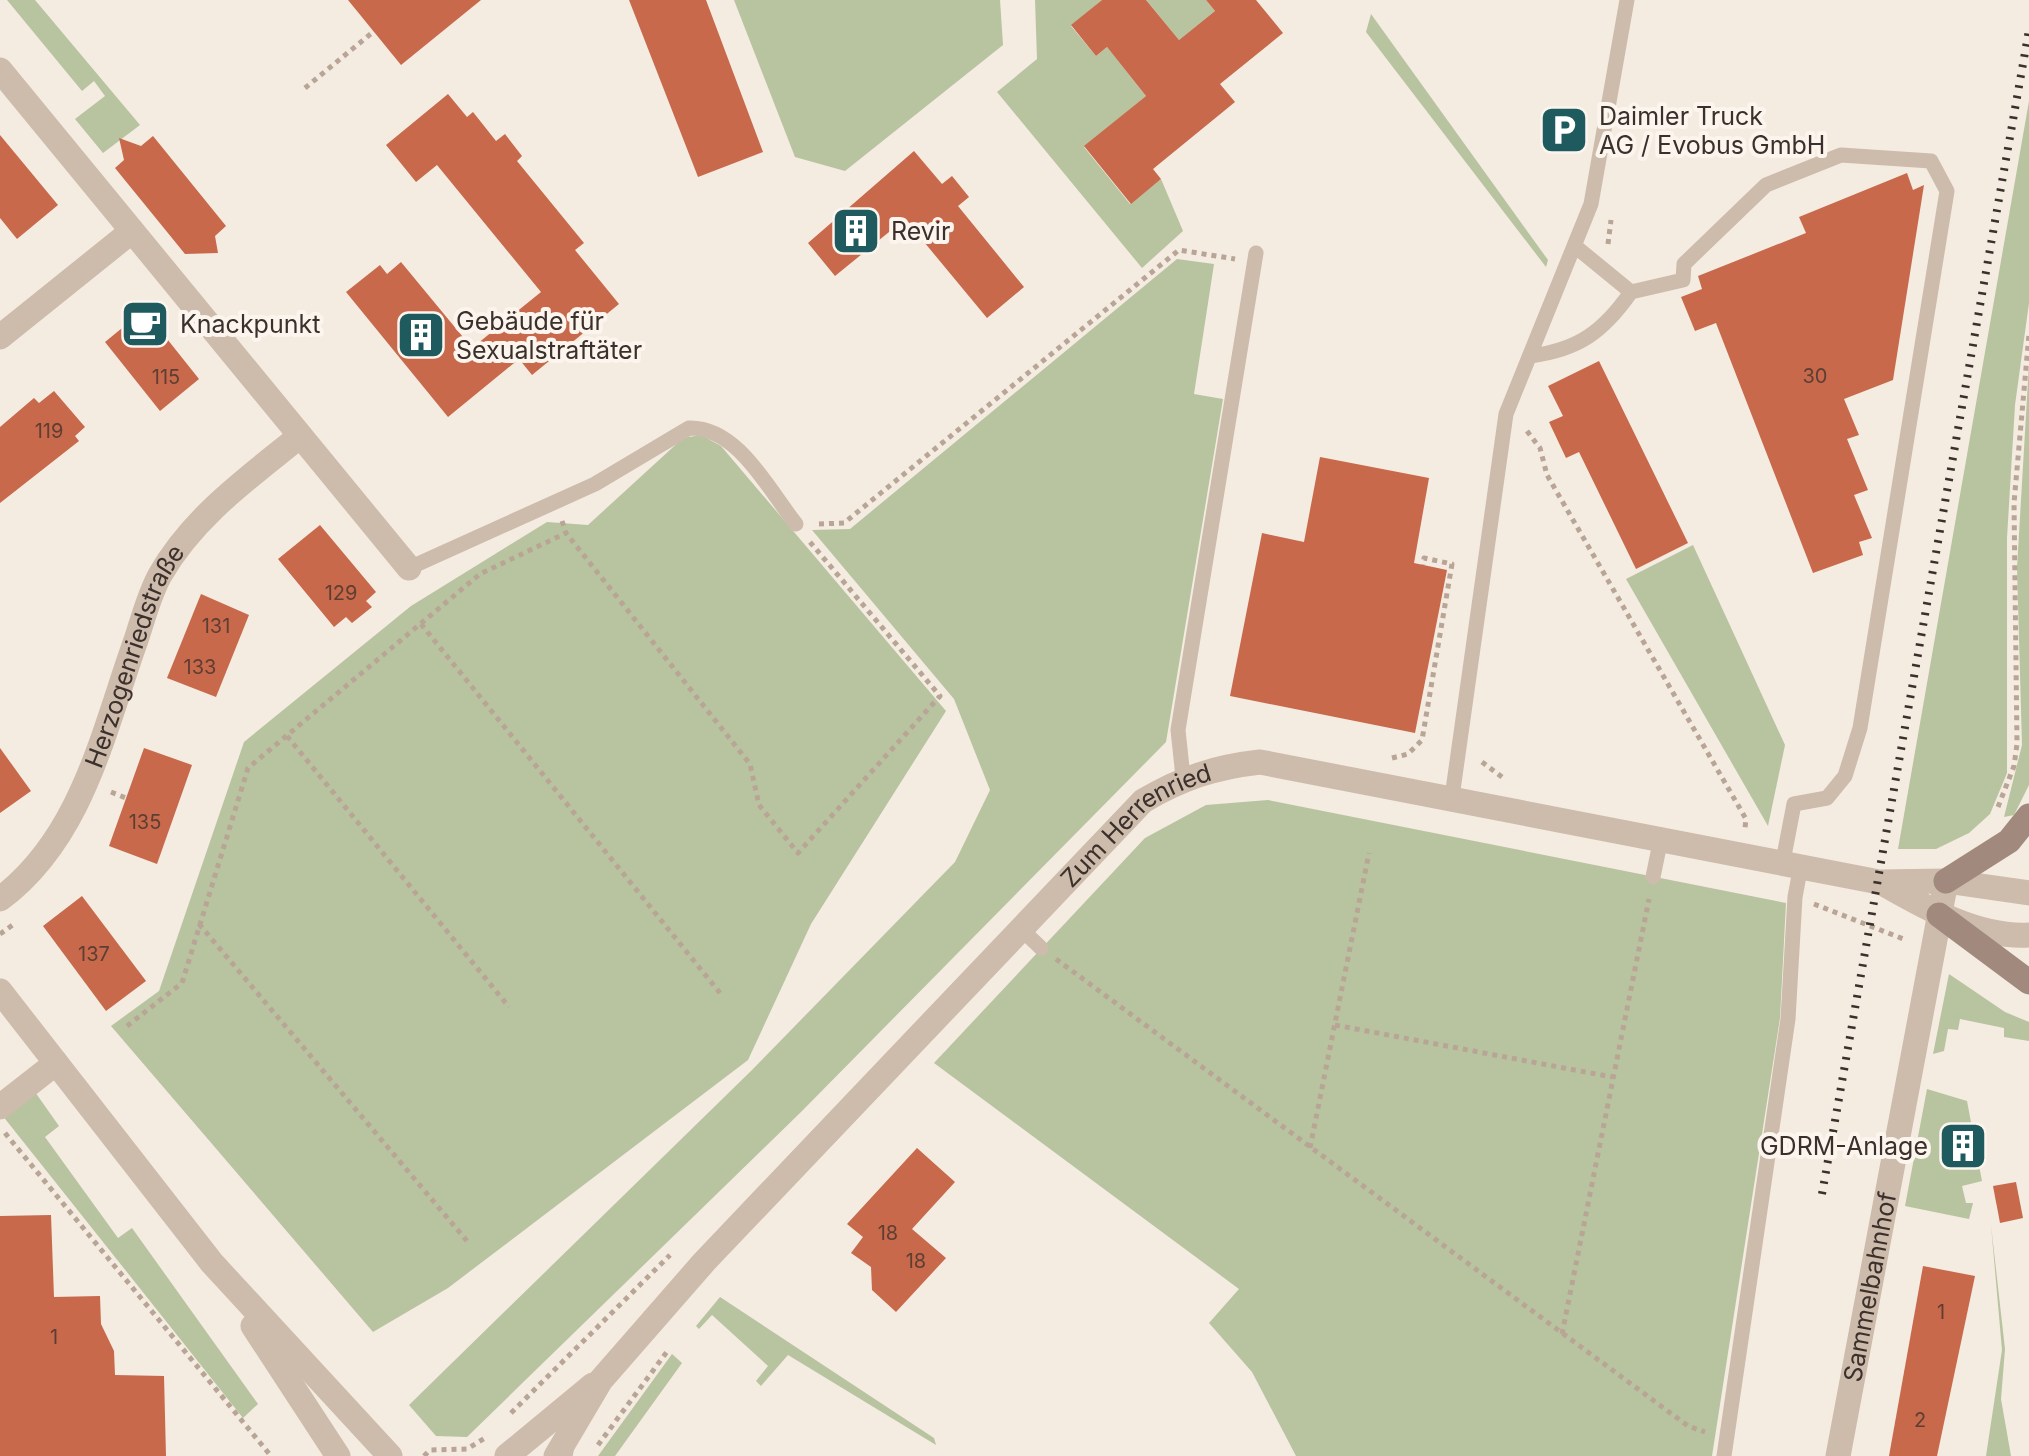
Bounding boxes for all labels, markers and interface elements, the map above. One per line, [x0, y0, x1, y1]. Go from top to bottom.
place label: Daimler Truck AG / Evobus GmbH [1599, 101, 1825, 160]
parking icon: Daimler Truck AG / Evobus GmbH [1538, 104, 1590, 156]
building icon: Revir [830, 205, 882, 257]
place label: Revir [891, 216, 950, 246]
cafe icon: Knackpunkt [119, 298, 171, 350]
place label: Gebäude für Sexualstraftäter [456, 306, 642, 365]
place label: Knackpunkt [180, 309, 320, 339]
building icon: Gebäude für Sexualstraftäter [395, 309, 447, 361]
house number: 30 [1803, 364, 1827, 388]
house number: 115 [152, 365, 180, 389]
house number: 119 [35, 419, 63, 443]
street label: Herzogenriedstraße [78, 538, 190, 772]
house number: 129 [325, 581, 357, 605]
house number: 131 [202, 614, 230, 638]
house number: 133 [184, 655, 216, 679]
street label: Zum Herrenried [1054, 757, 1215, 893]
house number: 135 [129, 810, 161, 834]
house number: 137 [78, 942, 110, 966]
building icon: GDRM-Anlage [1937, 1120, 1989, 1172]
place label: GDRM-Anlage [1760, 1131, 1928, 1161]
street label: Sammelbahnhof [1837, 1189, 1902, 1384]
house number: 18 [878, 1221, 898, 1245]
house number: 18 [906, 1249, 926, 1273]
house number: 1 [1937, 1300, 1945, 1324]
house number: 1 [50, 1325, 58, 1349]
house number: 2 [1914, 1408, 1926, 1432]

